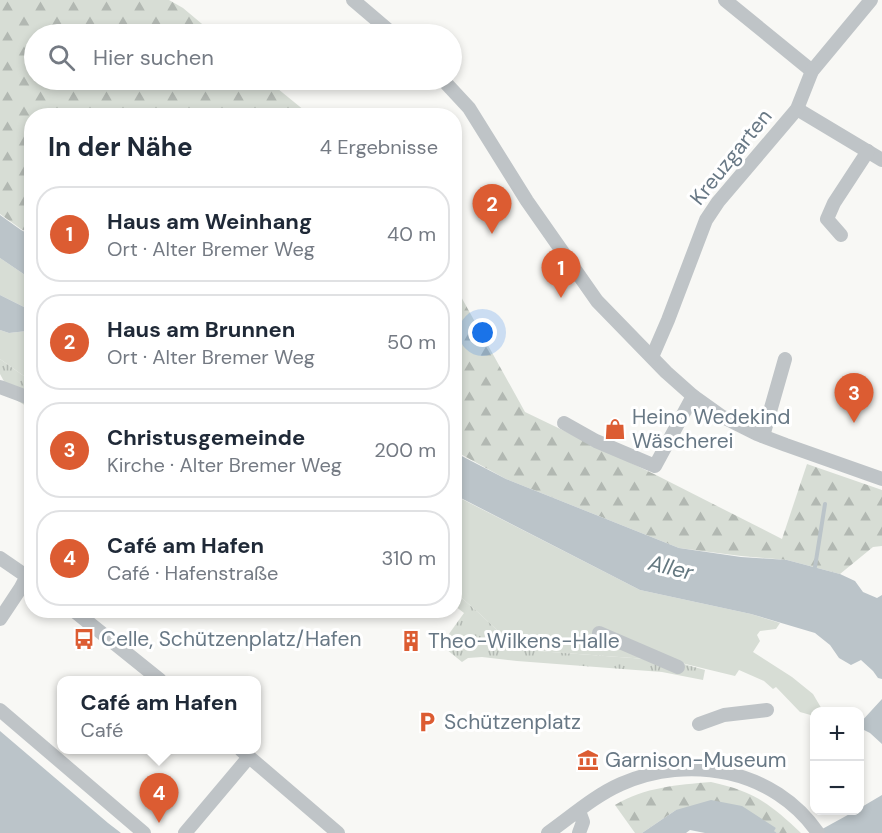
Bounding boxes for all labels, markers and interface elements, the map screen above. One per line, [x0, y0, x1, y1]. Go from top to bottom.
search box [24, 24, 462, 90]
icon: search [45, 41, 78, 74]
text: Hier suchen [93, 43, 214, 72]
street label: Kreuzgarten [684, 103, 778, 211]
text: In der Nähe [48, 130, 193, 164]
text: 4 Ergebnisse [320, 134, 438, 160]
pin: 2 [472, 184, 512, 234]
text: Haus am Weinhang [107, 207, 312, 236]
text: 1 [66, 221, 73, 247]
text: 40 m [387, 221, 436, 247]
text: Ort · Alter Bremer Weg [107, 236, 315, 262]
pin: 1 [542, 248, 580, 298]
text: Haus am Brunnen [107, 315, 295, 344]
your location [468, 318, 497, 347]
text: 2 [64, 329, 75, 355]
text: 50 m [387, 329, 436, 355]
text: Ort · Alter Bremer Weg [107, 344, 315, 370]
pin: 3 [834, 374, 874, 423]
place label: Heino Wedekind Wäscherei [632, 403, 791, 455]
shop icon: Heino Wedekind Wäscherei [603, 417, 627, 441]
text: Christusgemeinde [107, 423, 305, 452]
text: 3 [63, 437, 76, 463]
text: 200 m [374, 437, 436, 463]
text: Kirche · Alter Bremer Weg [107, 452, 342, 478]
text: Café am Hafen [107, 531, 264, 560]
text: 4 [63, 545, 76, 571]
text: 310 m [381, 545, 436, 571]
water label: Aller [644, 548, 697, 587]
text: Café · Hafenstraße [107, 560, 278, 586]
place label: Celle, Schützenplatz/Hafen [101, 625, 361, 653]
bus stop icon: Celle, Schützenplatz/Hafen [72, 627, 96, 651]
place label: Theo-Wilkens-Halle [428, 627, 620, 655]
building icon: Theo-Wilkens-Halle [399, 629, 423, 653]
popup [57, 676, 261, 754]
text: Café am Hafen [80, 688, 238, 717]
map controls [810, 707, 864, 815]
button: + [810, 707, 864, 761]
place label: Schützenplatz [444, 708, 581, 736]
parking icon: Schützenplatz [415, 710, 439, 734]
text: Café [80, 717, 123, 743]
place label: Garnison-Museum [605, 746, 787, 774]
museum icon: Garnison-Museum [576, 748, 600, 772]
button: − [810, 761, 864, 815]
pin: 4 [140, 774, 178, 823]

